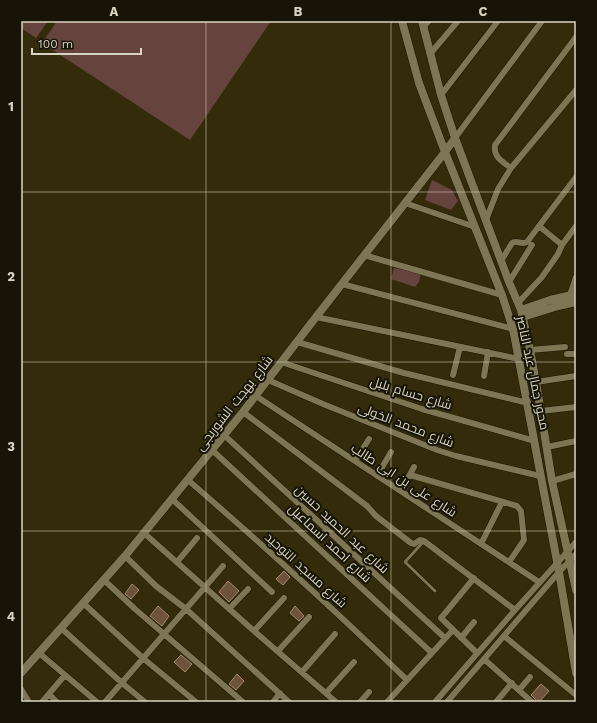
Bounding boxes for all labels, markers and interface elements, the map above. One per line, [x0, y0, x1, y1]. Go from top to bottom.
text: A [110, 4, 119, 19]
text: B [294, 4, 303, 19]
text: C [479, 4, 488, 19]
scale bar [32, 30, 141, 56]
text: 100 m [38, 37, 73, 51]
text: 1 [8, 99, 14, 114]
text: 2 [7, 269, 15, 284]
street label: محور جمال عبد الناصر [512, 314, 552, 432]
street label: شارع بهجت الشوربجى [192, 352, 277, 454]
street label: شارع حسام بلبل [368, 373, 454, 414]
street label: شارع محمد الخولى [356, 400, 456, 451]
text: 3 [7, 439, 15, 454]
street label: شارع على بن ابى طالب [348, 440, 460, 521]
street label: شارع عبد الحميد حسين [291, 482, 392, 577]
street label: شارع احمد اسماعيل [285, 501, 375, 586]
street label: شارع مسجد التوحيد [261, 529, 350, 611]
text: 4 [7, 609, 16, 624]

